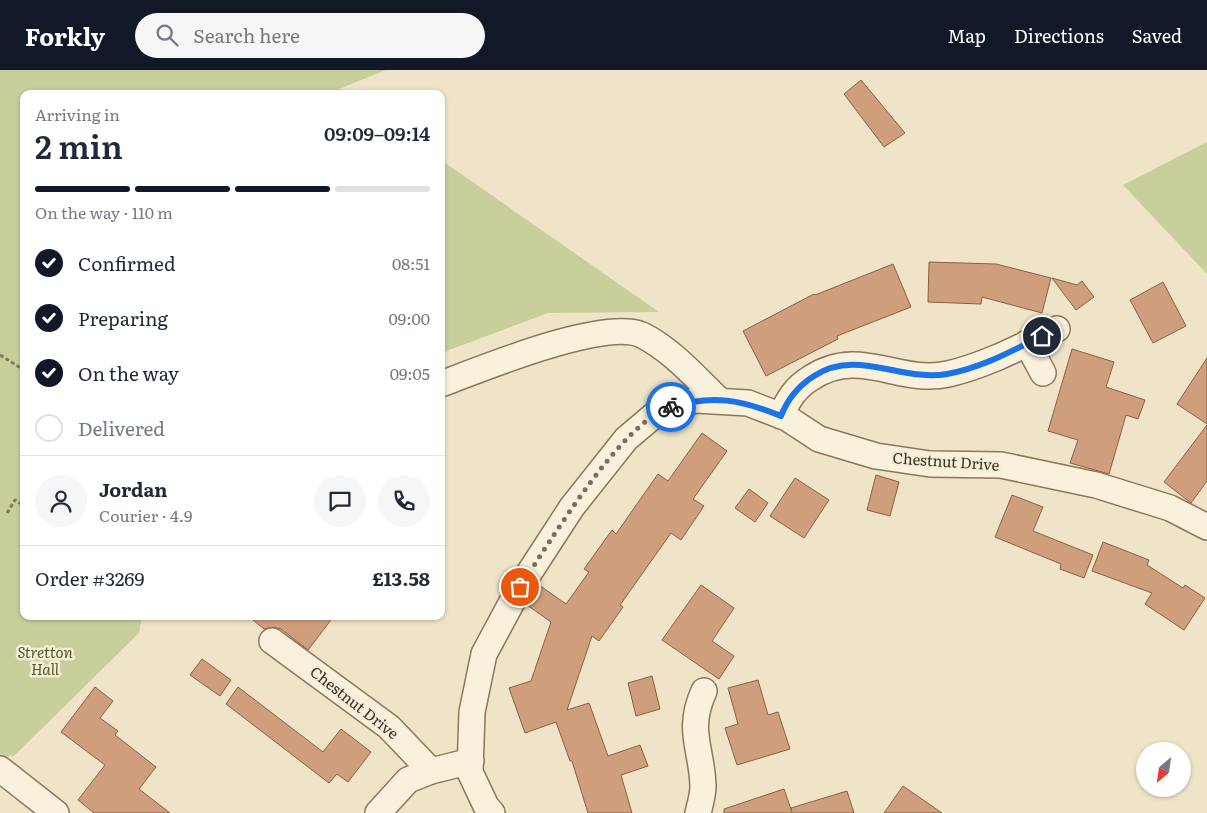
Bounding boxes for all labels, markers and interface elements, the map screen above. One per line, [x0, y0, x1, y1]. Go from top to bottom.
search box [135, 13, 485, 58]
text: Forkly [25, 18, 105, 53]
icon: search [153, 21, 181, 49]
text: Search here [193, 21, 300, 49]
text: Map [948, 22, 986, 49]
text: Directions [1014, 22, 1104, 49]
text: Saved [1132, 22, 1182, 49]
text: Arriving in [35, 102, 120, 126]
text: 09:09–09:14 [324, 119, 430, 147]
text: 2 min [35, 121, 123, 169]
text: On the way · 110 m [35, 200, 173, 224]
icon: check [35, 249, 63, 277]
text: Confirmed [78, 249, 176, 277]
text: 08:51 [392, 251, 430, 275]
icon: check [35, 304, 63, 332]
text: Preparing [78, 304, 168, 332]
text: 09:00 [389, 306, 430, 330]
pin [1021, 315, 1063, 357]
icon: home [1028, 322, 1056, 350]
icon: check [35, 359, 63, 387]
text: On the way [78, 359, 179, 387]
text: 09:05 [390, 361, 430, 385]
courier [646, 382, 696, 432]
icon: bike [657, 393, 685, 421]
text: Delivered [78, 414, 165, 442]
street label: Chestnut Drive [892, 445, 1001, 476]
button: person [35, 475, 87, 527]
text: Jordan [99, 475, 168, 503]
button: chat [314, 475, 366, 527]
button: phone [378, 475, 430, 527]
text: Courier · 4.9 [99, 503, 192, 527]
text: Order #3269 [35, 564, 144, 592]
text: £13.58 [372, 564, 430, 592]
pin [499, 566, 541, 608]
icon: bag [506, 573, 534, 601]
park label: Stretton Hall [17, 640, 73, 680]
street label: Chestnut Drive [306, 660, 404, 744]
north arrow [1136, 742, 1191, 798]
map controls [1136, 742, 1191, 797]

